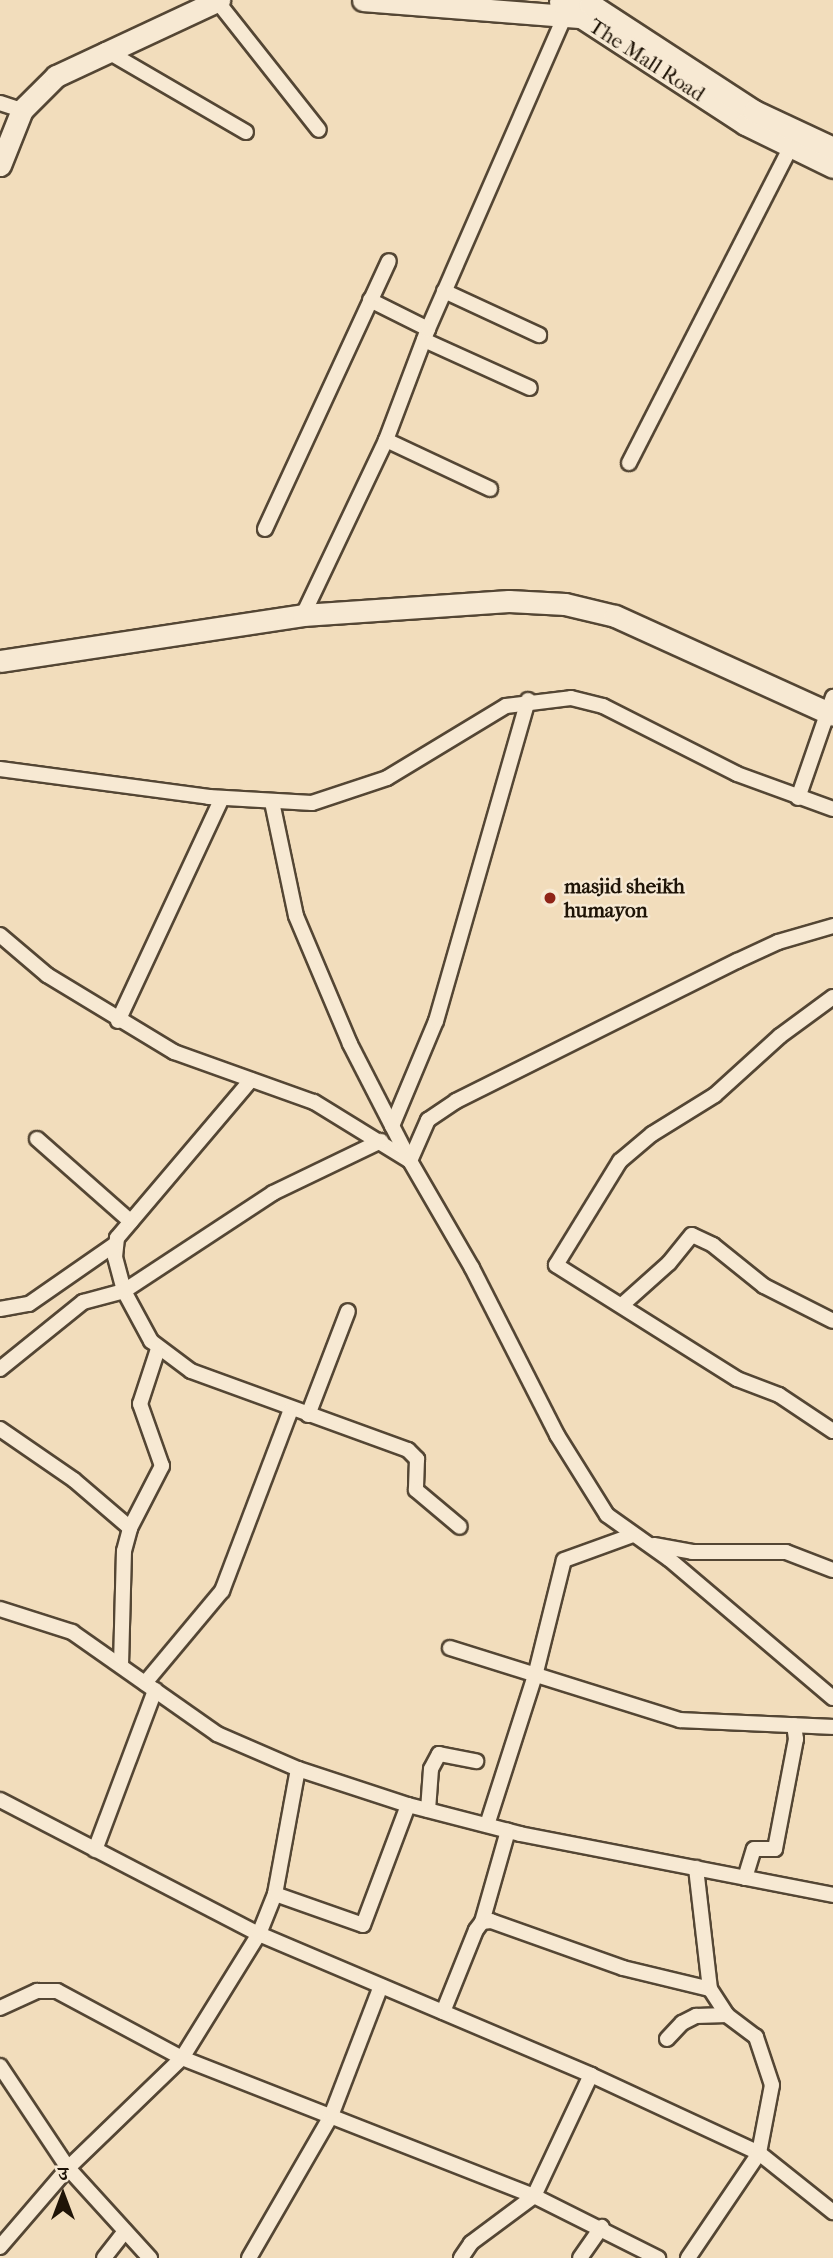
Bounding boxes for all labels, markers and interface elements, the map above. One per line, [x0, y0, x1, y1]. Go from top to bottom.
street label: The Mall Road [584, 13, 710, 107]
place label: masjid sheikh humayon [564, 873, 685, 923]
marker: masjid sheikh humayon [542, 890, 558, 906]
north arrow [28, 2160, 98, 2230]
text: उ [58, 2163, 68, 2185]

